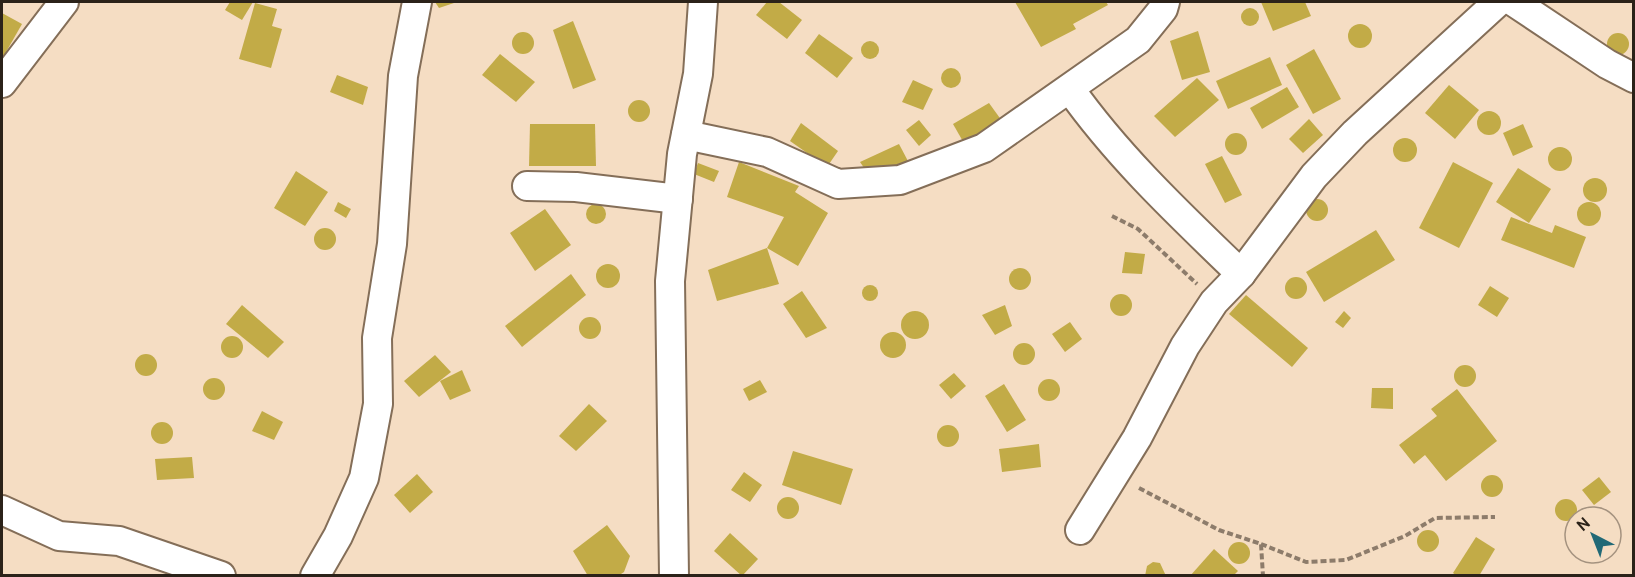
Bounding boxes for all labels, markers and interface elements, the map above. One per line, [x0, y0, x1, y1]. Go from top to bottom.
north arrow [1563, 505, 1623, 565]
text: N [1573, 513, 1594, 535]

